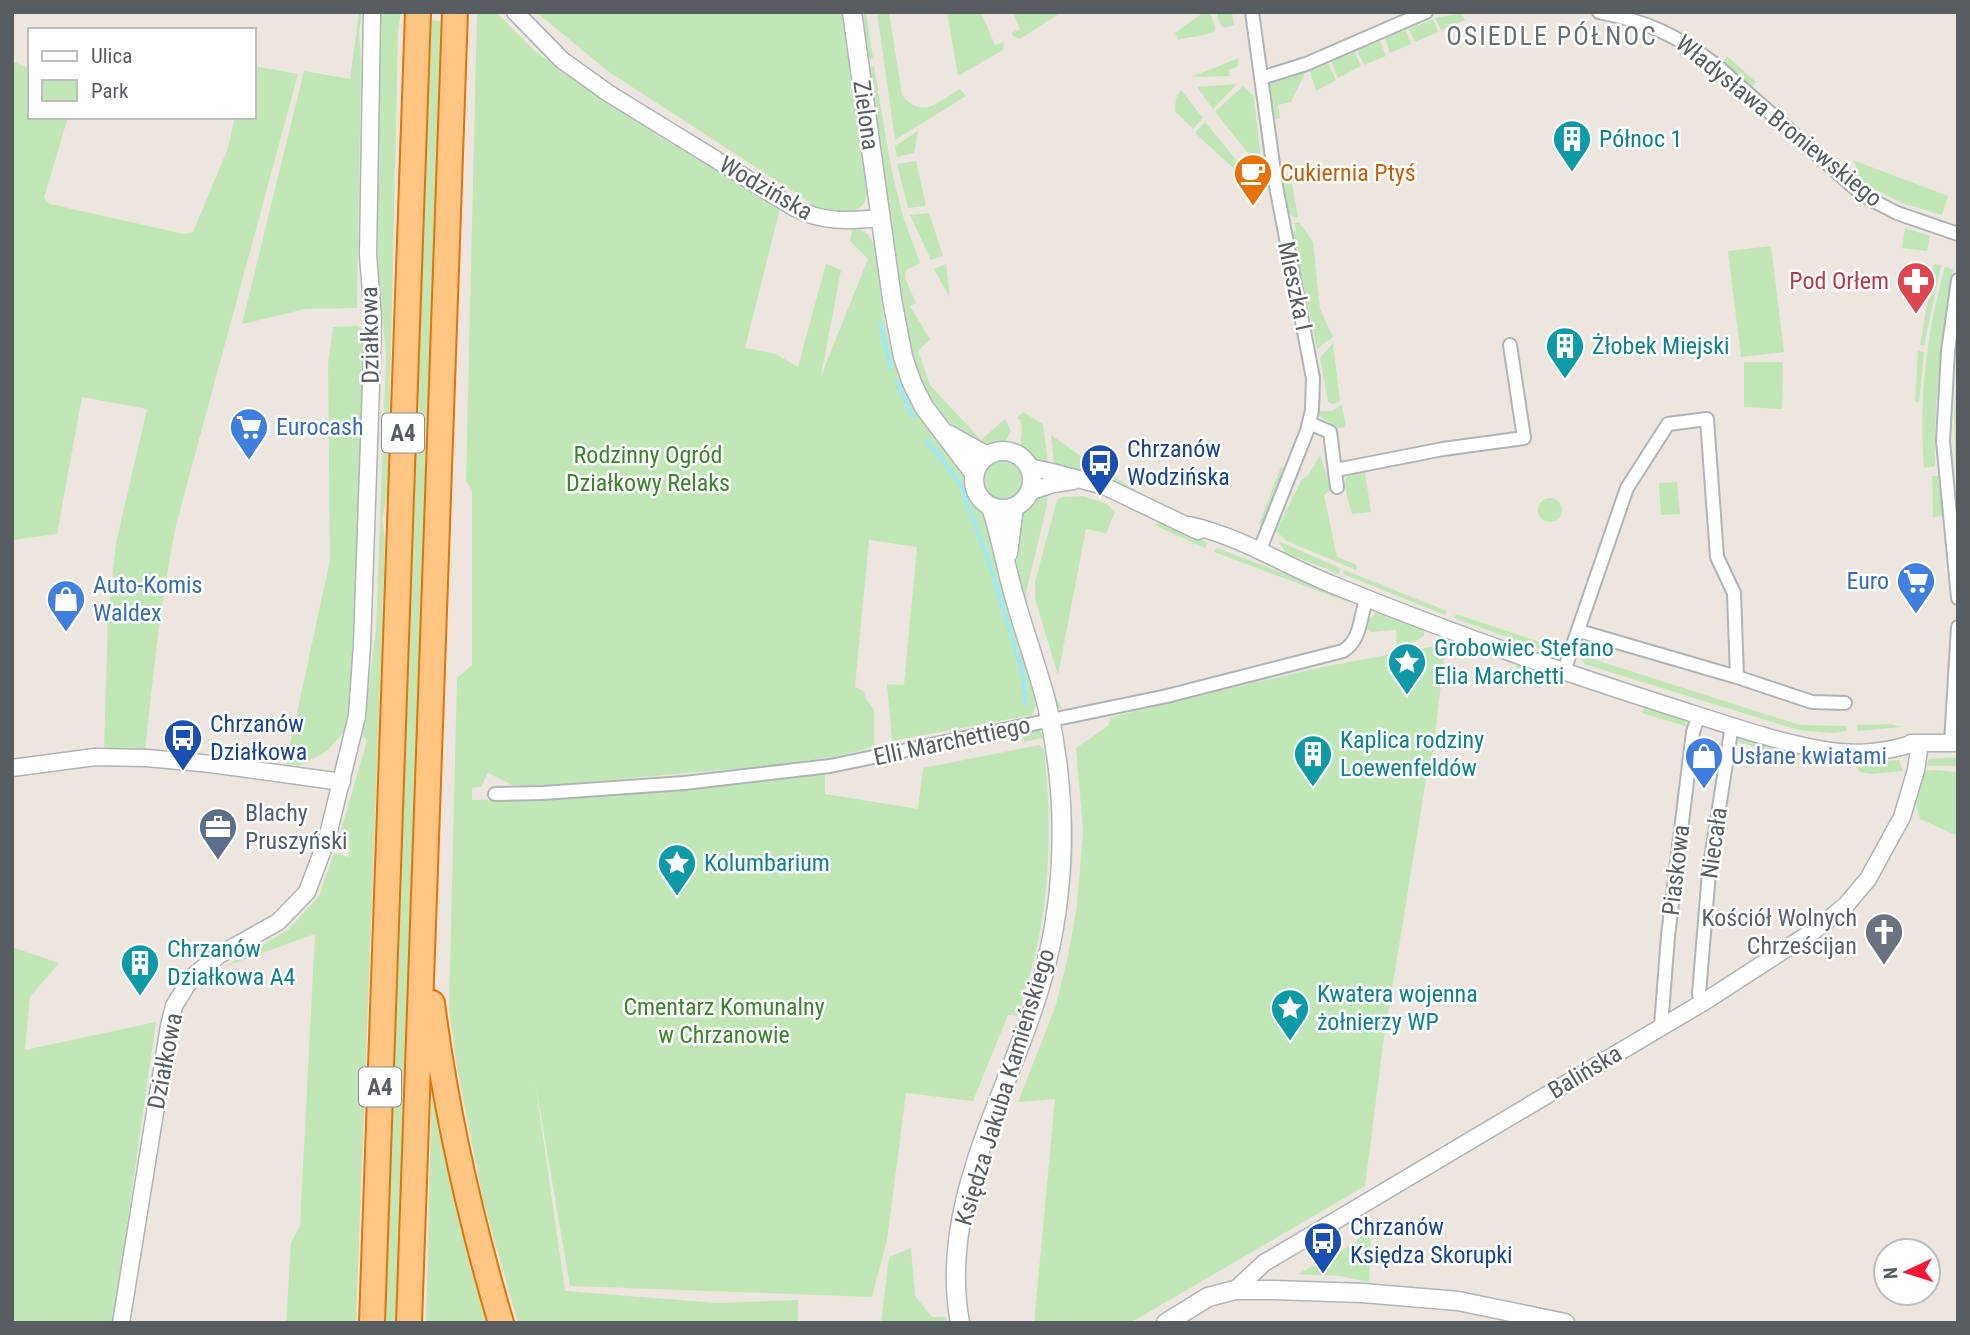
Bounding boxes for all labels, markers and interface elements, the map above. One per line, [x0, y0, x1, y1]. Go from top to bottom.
district label: OSIEDLE PÓŁNOC [1446, 21, 1658, 51]
legend [28, 28, 256, 119]
street label: Władysława Broniewskiego [1670, 29, 1888, 213]
text: Ulica [91, 44, 132, 68]
street label: Zielona [847, 78, 885, 152]
text: Park [91, 79, 129, 103]
building icon: Północ 1 [1551, 118, 1593, 173]
place label: Północ 1 [1599, 125, 1682, 153]
street label: Wodzińska [714, 150, 818, 226]
cafe icon: Cukiernia Ptyś [1232, 152, 1274, 207]
place label: Cukiernia Ptyś [1280, 159, 1416, 187]
street label: Mieszka I [1272, 239, 1318, 333]
pharmacy icon: Pod Orłem [1895, 260, 1937, 315]
place label: Pod Orłem [1789, 267, 1889, 295]
street label: Działkowa [355, 286, 385, 384]
building icon: Żłobek Miejski [1544, 325, 1586, 380]
place label: Żłobek Miejski [1592, 332, 1730, 360]
supermarket icon: Eurocash [228, 406, 270, 461]
place label: Eurocash [276, 413, 364, 441]
road number: A4 [382, 414, 424, 452]
place label: Chrzanów Wodzińska [1127, 435, 1230, 491]
park label: Rodzinny Ogród Działkowy Relaks [566, 441, 730, 497]
bus stop icon: Chrzanów Wodzińska [1079, 442, 1121, 497]
supermarket icon: Euro [1895, 560, 1937, 615]
place label: Euro [1847, 567, 1889, 595]
place label: Auto-Komis Waldex [93, 571, 203, 627]
shop icon: Auto-Komis Waldex [45, 578, 87, 633]
place label: Grobowiec Stefano Elia Marchetti [1434, 634, 1614, 690]
place icon: Grobowiec Stefano Elia Marchetti [1386, 641, 1428, 696]
place label: Chrzanów Działkowa [210, 710, 307, 766]
street label: Elli Marchettiego [871, 711, 1033, 771]
bus stop icon: Chrzanów Działkowa [162, 717, 204, 772]
place label: Kaplica rodziny Loewenfeldów [1340, 726, 1484, 782]
building icon: Kaplica rodziny Loewenfeldów [1292, 733, 1334, 788]
shop icon: Usłane kwiatami [1683, 735, 1725, 790]
place label: Usłane kwiatami [1731, 742, 1887, 770]
place label: Blachy Pruszyński [245, 799, 348, 855]
office icon: Blachy Pruszyński [197, 806, 239, 861]
street label: Niecała [1695, 806, 1733, 880]
street label: Piaskowa [1657, 823, 1695, 917]
place icon: Kolumbarium [656, 842, 698, 897]
place label: Kolumbarium [704, 849, 830, 877]
place label: Kościół Wolnych Chrześcijan [1701, 904, 1857, 960]
church icon: Kościół Wolnych Chrześcijan [1863, 911, 1905, 966]
place label: Chrzanów Działkowa A4 [167, 935, 296, 991]
building icon: Chrzanów Działkowa A4 [119, 942, 161, 997]
street label: Księdza Jakuba Kamieńskiego [950, 945, 1060, 1229]
place label: Kwatera wojenna żołnierzy WP [1317, 980, 1478, 1036]
place icon: Kwatera wojenna żołnierzy WP [1269, 987, 1311, 1042]
park label: Cmentarz Komunalny w Chrzanowie [623, 993, 825, 1049]
street label: Działkowa [142, 1011, 188, 1111]
street label: Balińska [1543, 1039, 1627, 1105]
road number: A4 [359, 1068, 401, 1106]
place label: Chrzanów Księdza Skorupki [1350, 1213, 1513, 1269]
bus stop icon: Chrzanów Księdza Skorupki [1302, 1220, 1344, 1275]
north arrow [1872, 1237, 1942, 1307]
text: N [1879, 1267, 1902, 1280]

